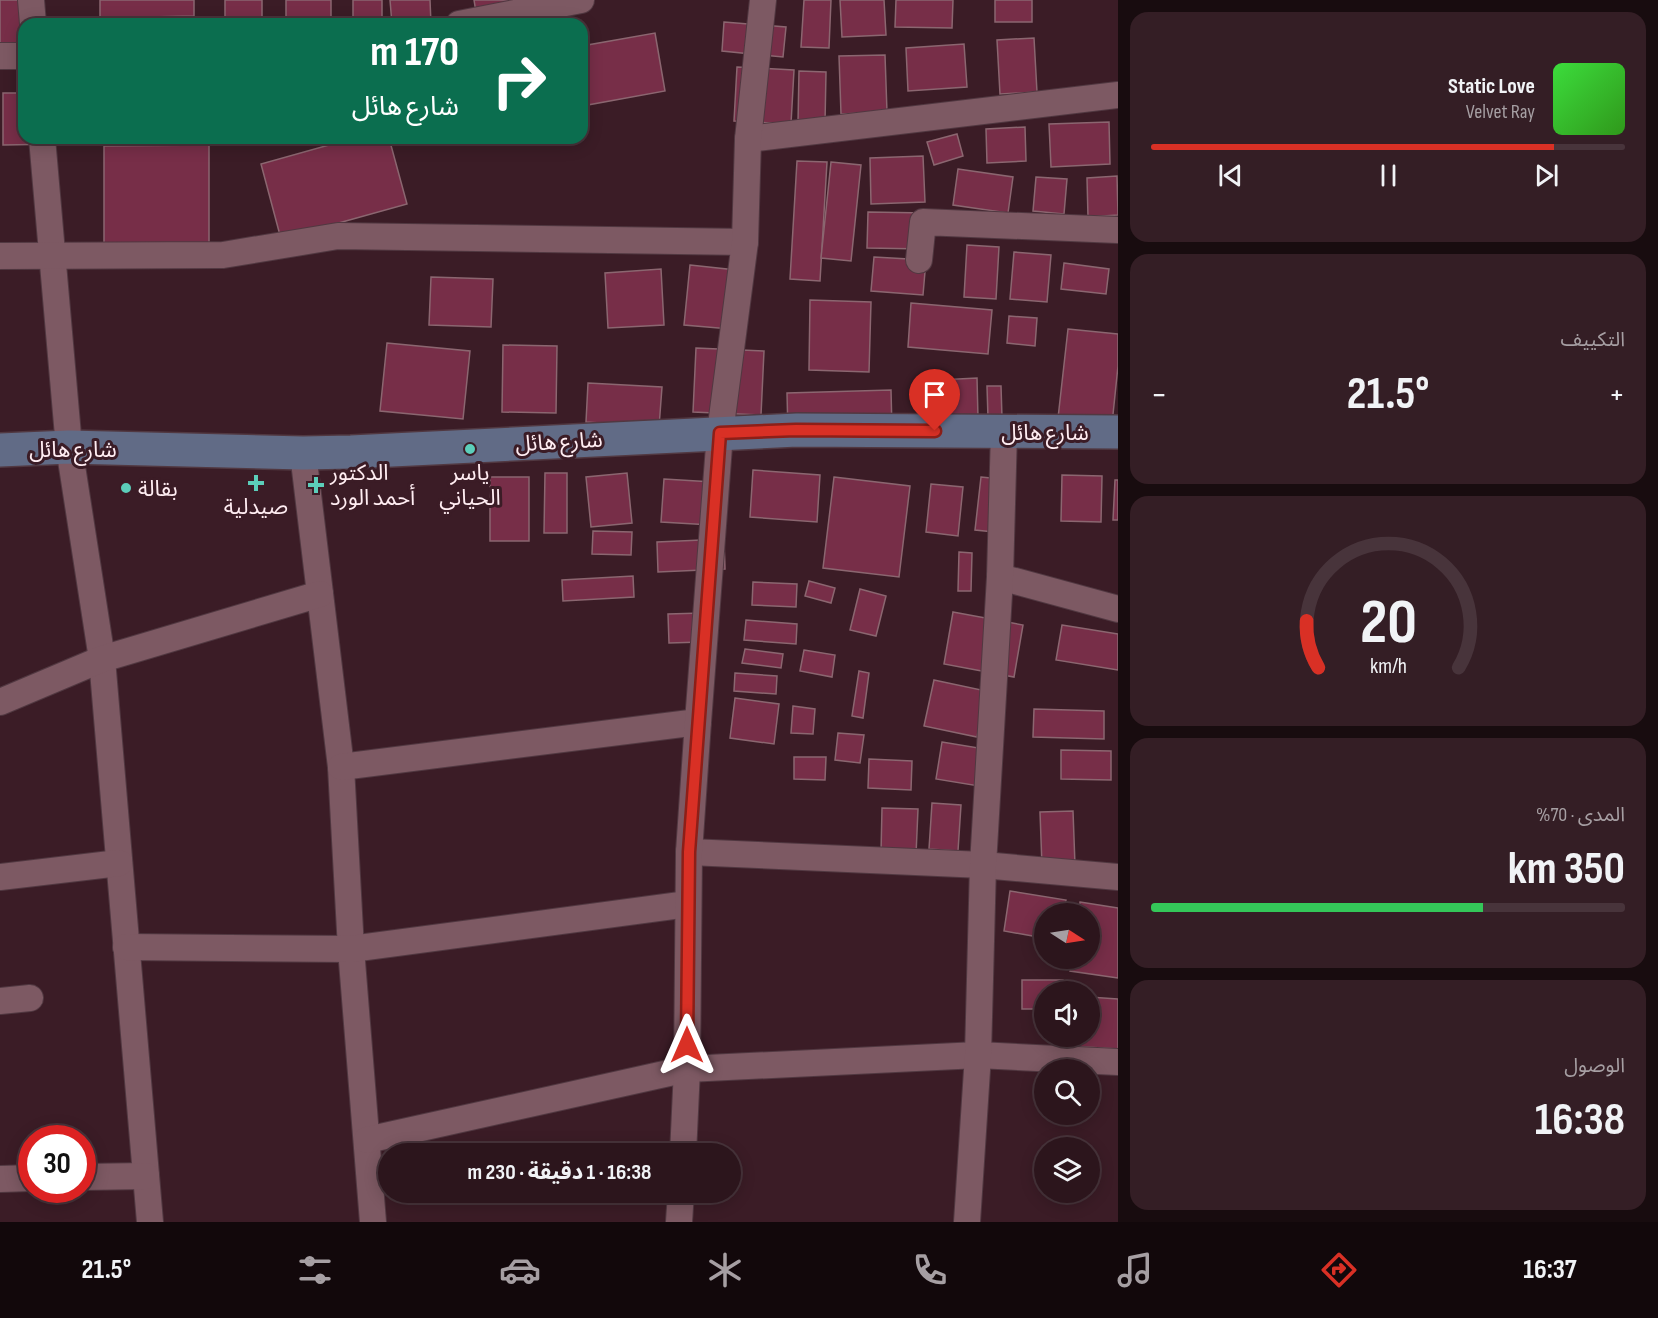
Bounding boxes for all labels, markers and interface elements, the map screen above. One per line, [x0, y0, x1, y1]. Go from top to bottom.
text: 170 m [370, 27, 459, 78]
icon: right [480, 42, 558, 120]
text: Static Love [1448, 73, 1535, 100]
text: شارع هائل [352, 91, 459, 123]
text: Velvet Ray [1466, 100, 1535, 124]
icon: previous [1214, 159, 1247, 192]
icon: pause [1372, 159, 1405, 192]
icon: next [1530, 159, 1563, 192]
text: التكييف [1561, 328, 1625, 352]
text: 21.5° [1347, 367, 1429, 422]
pin [909, 369, 960, 431]
text: − [1151, 375, 1167, 415]
text: + [1609, 375, 1625, 415]
icon: arrive [918, 378, 951, 411]
street label: شارع هائل [1001, 420, 1089, 449]
street label: شارع هائل [515, 427, 604, 460]
street label: شارع هائل [29, 437, 117, 466]
marker: ياسر الحياني [463, 442, 477, 456]
place label: الدكتور أحمد الورد [329, 460, 415, 512]
place label: ياسر الحياني [439, 460, 501, 514]
place label: بقالة [138, 476, 178, 503]
marker: صيدلية [249, 476, 263, 490]
marker: الدكتور أحمد الورد [307, 476, 325, 494]
marker: بقالة [119, 481, 133, 495]
place label: صيدلية [224, 494, 288, 521]
text: 20 [1359, 586, 1417, 661]
text: km/h [1369, 654, 1407, 679]
text: المدى · 70% [1536, 803, 1625, 827]
text: 350 km [1508, 842, 1625, 897]
north arrow [1034, 903, 1100, 969]
map controls [1034, 903, 1100, 1203]
button: sound [1034, 981, 1100, 1047]
position arrow [655, 1013, 719, 1077]
text: الوصول [1564, 1054, 1625, 1078]
button: search [1034, 1059, 1100, 1125]
text: 16:38 [1535, 1093, 1625, 1148]
speed limit sign: 30 [18, 1125, 96, 1203]
button: layers [1034, 1137, 1100, 1203]
text: 16:38 · 1 دقيقة · 230 m [468, 1159, 651, 1186]
icon: filters [294, 1249, 336, 1291]
icon: car [499, 1249, 541, 1291]
icon: climate [704, 1249, 746, 1291]
icon: phone [909, 1249, 951, 1291]
icon: music [1114, 1249, 1156, 1291]
icon: directions [1318, 1249, 1360, 1291]
text: 21.5° [82, 1254, 131, 1286]
text: 16:37 [1523, 1254, 1577, 1286]

